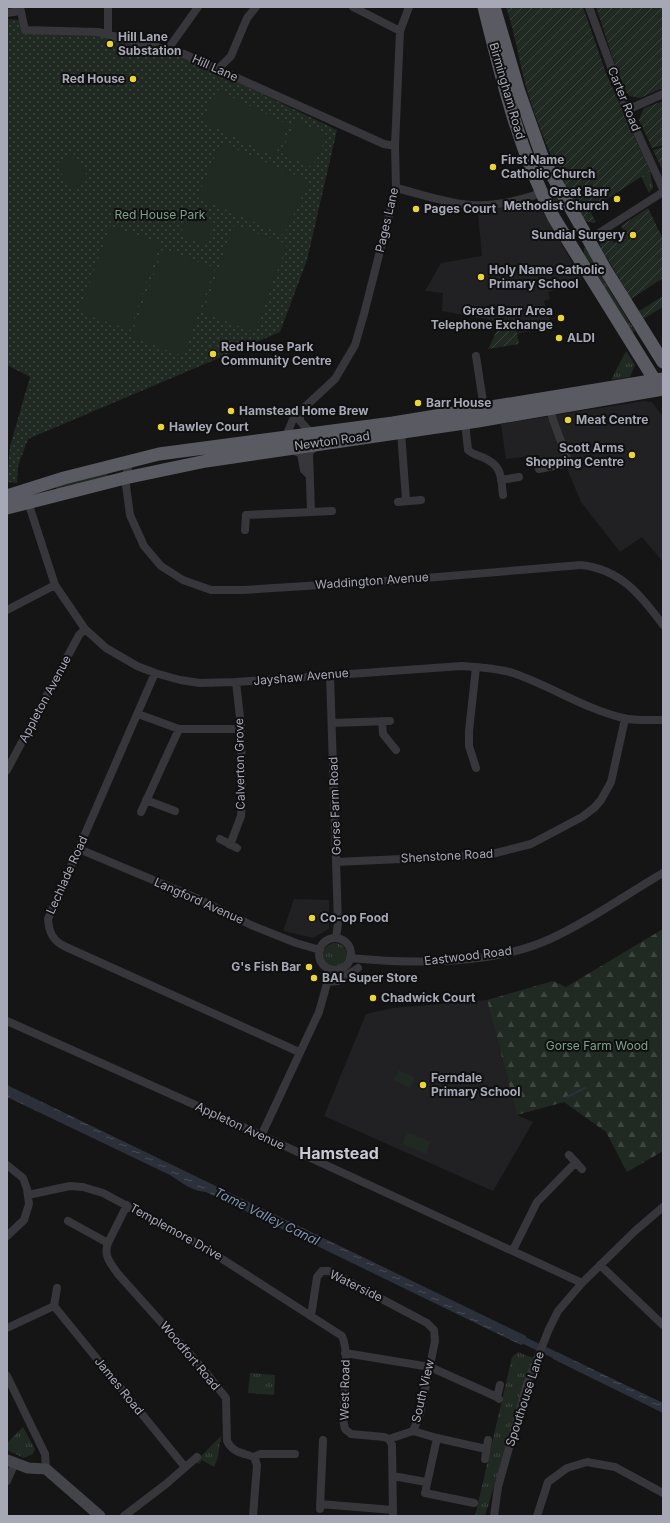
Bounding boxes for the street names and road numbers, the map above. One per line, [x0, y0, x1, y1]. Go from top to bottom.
street label: Birmingham Road [486, 41, 528, 141]
street label: Hill Lane [190, 51, 240, 84]
street label: Carter Road [605, 65, 644, 133]
street label: Pages Lane [372, 186, 401, 254]
street label: Newton Road [293, 428, 371, 453]
street label: Waddington Avenue [315, 569, 429, 592]
street label: Appleton Avenue [15, 653, 74, 745]
street label: Jayshaw Avenue [253, 665, 349, 688]
street label: Calverton Grove [231, 718, 248, 810]
street label: Gorse Farm Road [325, 757, 344, 855]
street label: Lechlade Road [43, 833, 90, 916]
street label: Shenstone Road [400, 846, 494, 865]
street label: Langford Avenue [152, 874, 246, 927]
street label: Eastwood Road [423, 943, 513, 968]
street label: Appleton Avenue [193, 1098, 287, 1153]
street label: Templemore Drive [127, 1200, 225, 1263]
street label: Waterside [327, 1266, 385, 1305]
street label: Woodfort Road [157, 1318, 224, 1393]
street label: Spouthouse Lane [502, 1349, 547, 1448]
street label: James Road [92, 1354, 147, 1418]
street label: South View [408, 1358, 437, 1424]
street label: West Road [336, 1359, 353, 1421]

